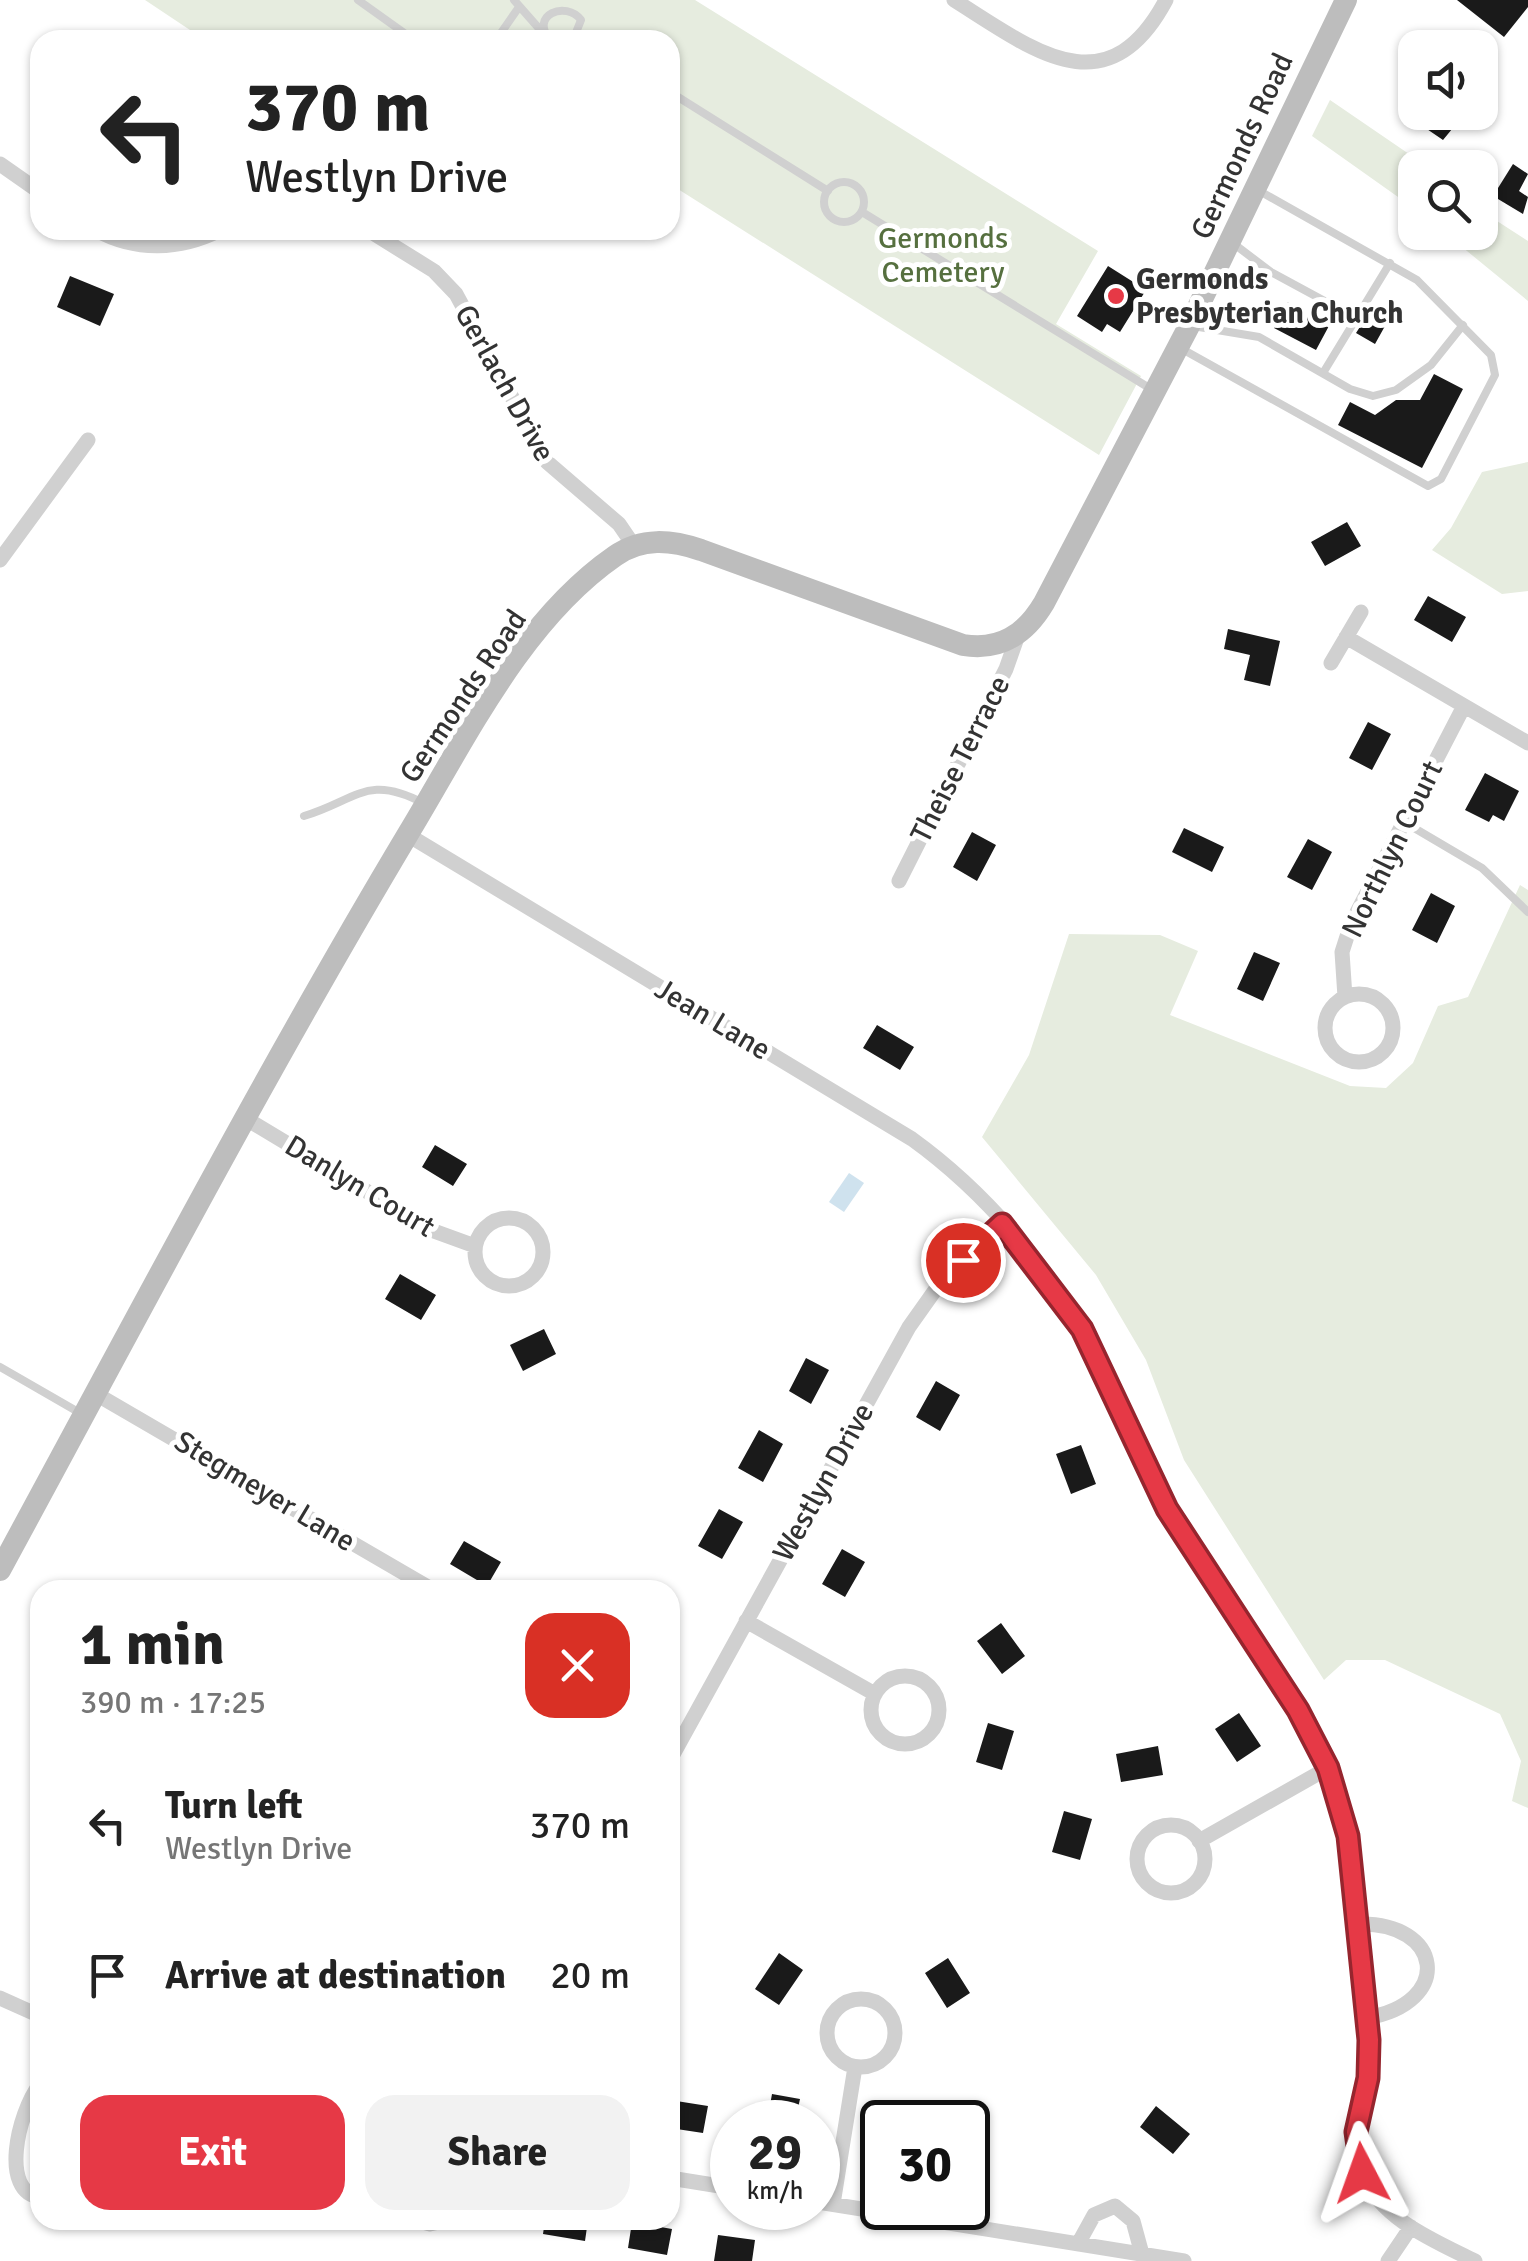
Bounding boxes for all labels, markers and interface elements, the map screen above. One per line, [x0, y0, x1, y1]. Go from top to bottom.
map controls [1398, 30, 1498, 250]
button: sound [1398, 30, 1498, 130]
street label: Germonds Road [1183, 47, 1302, 245]
text: 370 m [245, 64, 430, 150]
icon: left [80, 70, 210, 200]
text: Westlyn Drive [245, 150, 508, 205]
button: search [1398, 150, 1498, 250]
park label: Germonds Cemetery [878, 220, 1008, 291]
place label: Germonds Presbyterian Church [1136, 261, 1404, 332]
marker: Germonds Presbyterian Church [1105, 285, 1127, 307]
street label: Gerlach Drive [446, 298, 563, 468]
street label: Germonds Road [392, 603, 535, 790]
street label: Theise Terrace [903, 670, 1018, 849]
street label: Northlyn Court [1334, 755, 1451, 944]
street label: Jean Lane [648, 970, 777, 1068]
street label: Danlyn Court [278, 1127, 441, 1246]
pin [921, 1218, 1006, 1303]
icon: arrive [936, 1233, 991, 1288]
street label: Westlyn Drive [765, 1397, 882, 1568]
street label: Stegmeyer Lane [168, 1423, 362, 1560]
text: 1 min [80, 1608, 225, 1682]
button: close [525, 1613, 630, 1718]
text: 390 m · 17:25 [80, 1683, 266, 1722]
text: Turn left [165, 1782, 303, 1829]
icon: left [80, 1798, 135, 1853]
text: 370 m [530, 1802, 630, 1849]
text: Westlyn Drive [165, 1829, 352, 1868]
icon: arrive [80, 1948, 135, 2003]
text: Arrive at destination [165, 1952, 506, 1999]
text: 20 m [550, 1952, 630, 1999]
button: Exit [80, 2095, 345, 2210]
button: Share [365, 2095, 630, 2210]
speed limit sign: 30 [860, 2100, 990, 2230]
position arrow [1310, 2121, 1414, 2225]
text: 29 [748, 2122, 802, 2184]
text: km/h [747, 2175, 803, 2206]

